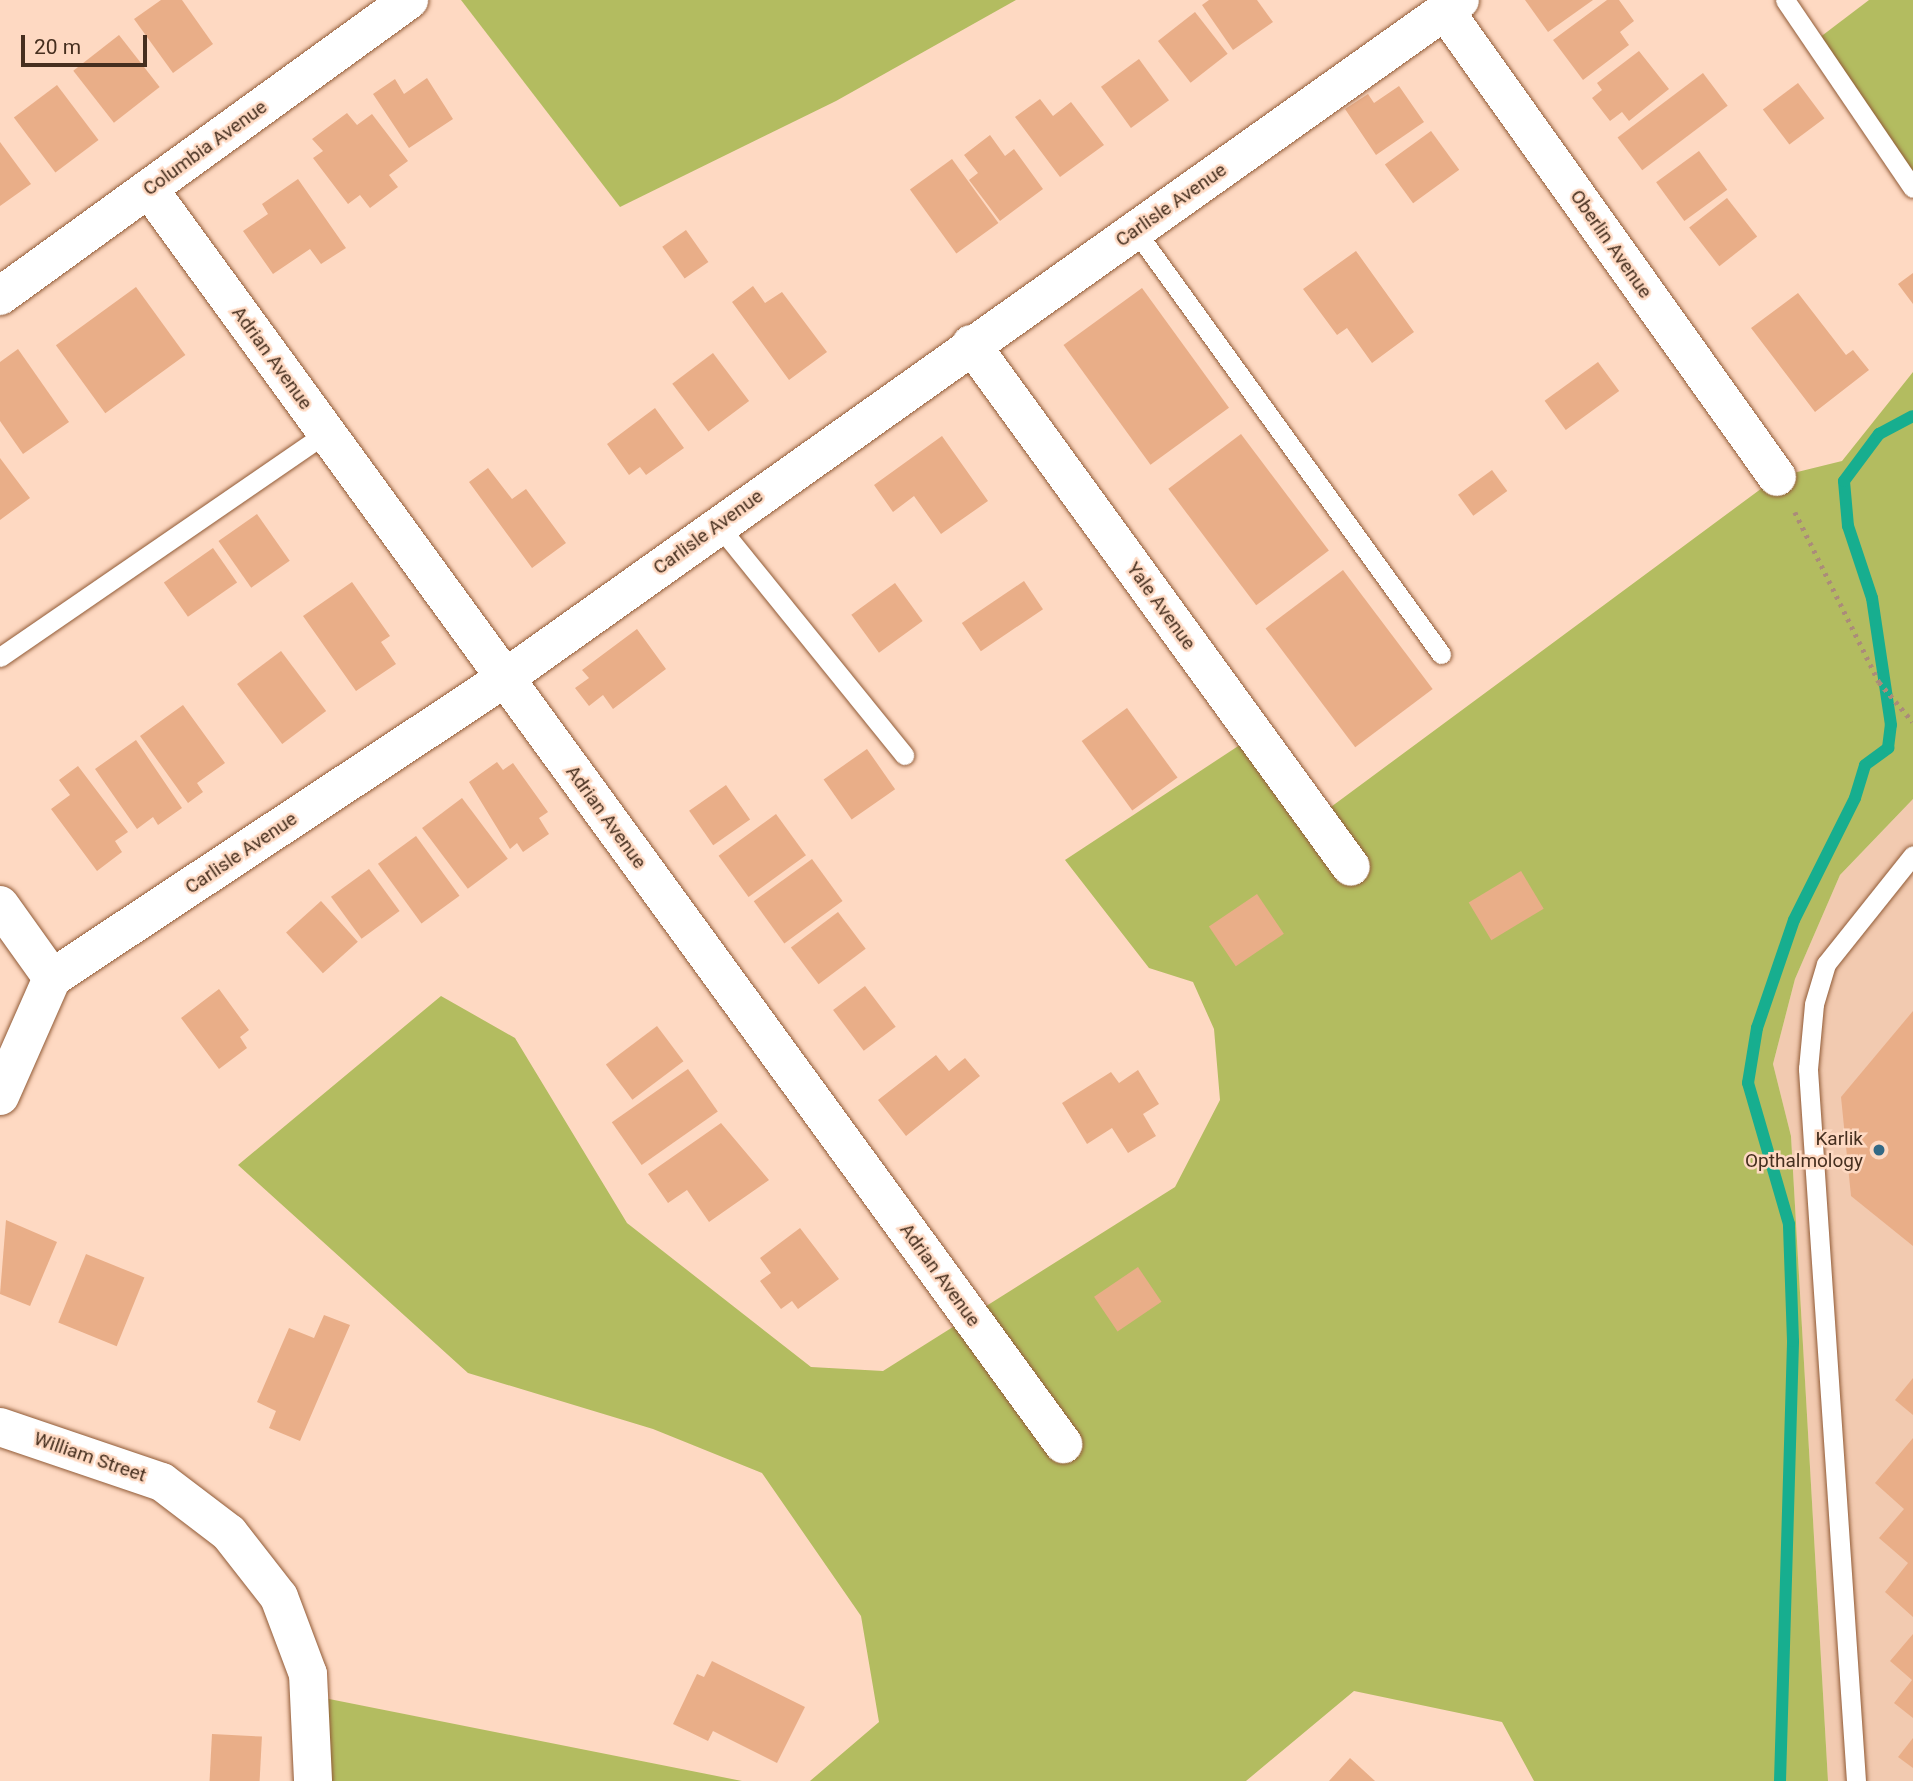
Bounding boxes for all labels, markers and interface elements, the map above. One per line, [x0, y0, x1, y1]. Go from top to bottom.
scale bar [24, 21, 150, 65]
text: 20 m [34, 35, 81, 59]
street label: Columbia Avenue [139, 95, 271, 201]
street label: Carlisle Avenue [1111, 158, 1231, 252]
street label: Oberlin Avenue [1565, 186, 1657, 302]
street label: Adrian Avenue [227, 302, 317, 414]
street label: Carlisle Avenue [649, 485, 767, 579]
street label: Yale Avenue [1122, 558, 1200, 654]
street label: Adrian Avenue [561, 761, 651, 873]
street label: Carlisle Avenue [181, 807, 301, 899]
place label: Karlik Opthalmology [1745, 1128, 1863, 1172]
marker: Karlik Opthalmology [1869, 1140, 1889, 1160]
street label: Adrian Avenue [895, 1219, 985, 1331]
street label: William Street [31, 1427, 149, 1487]

